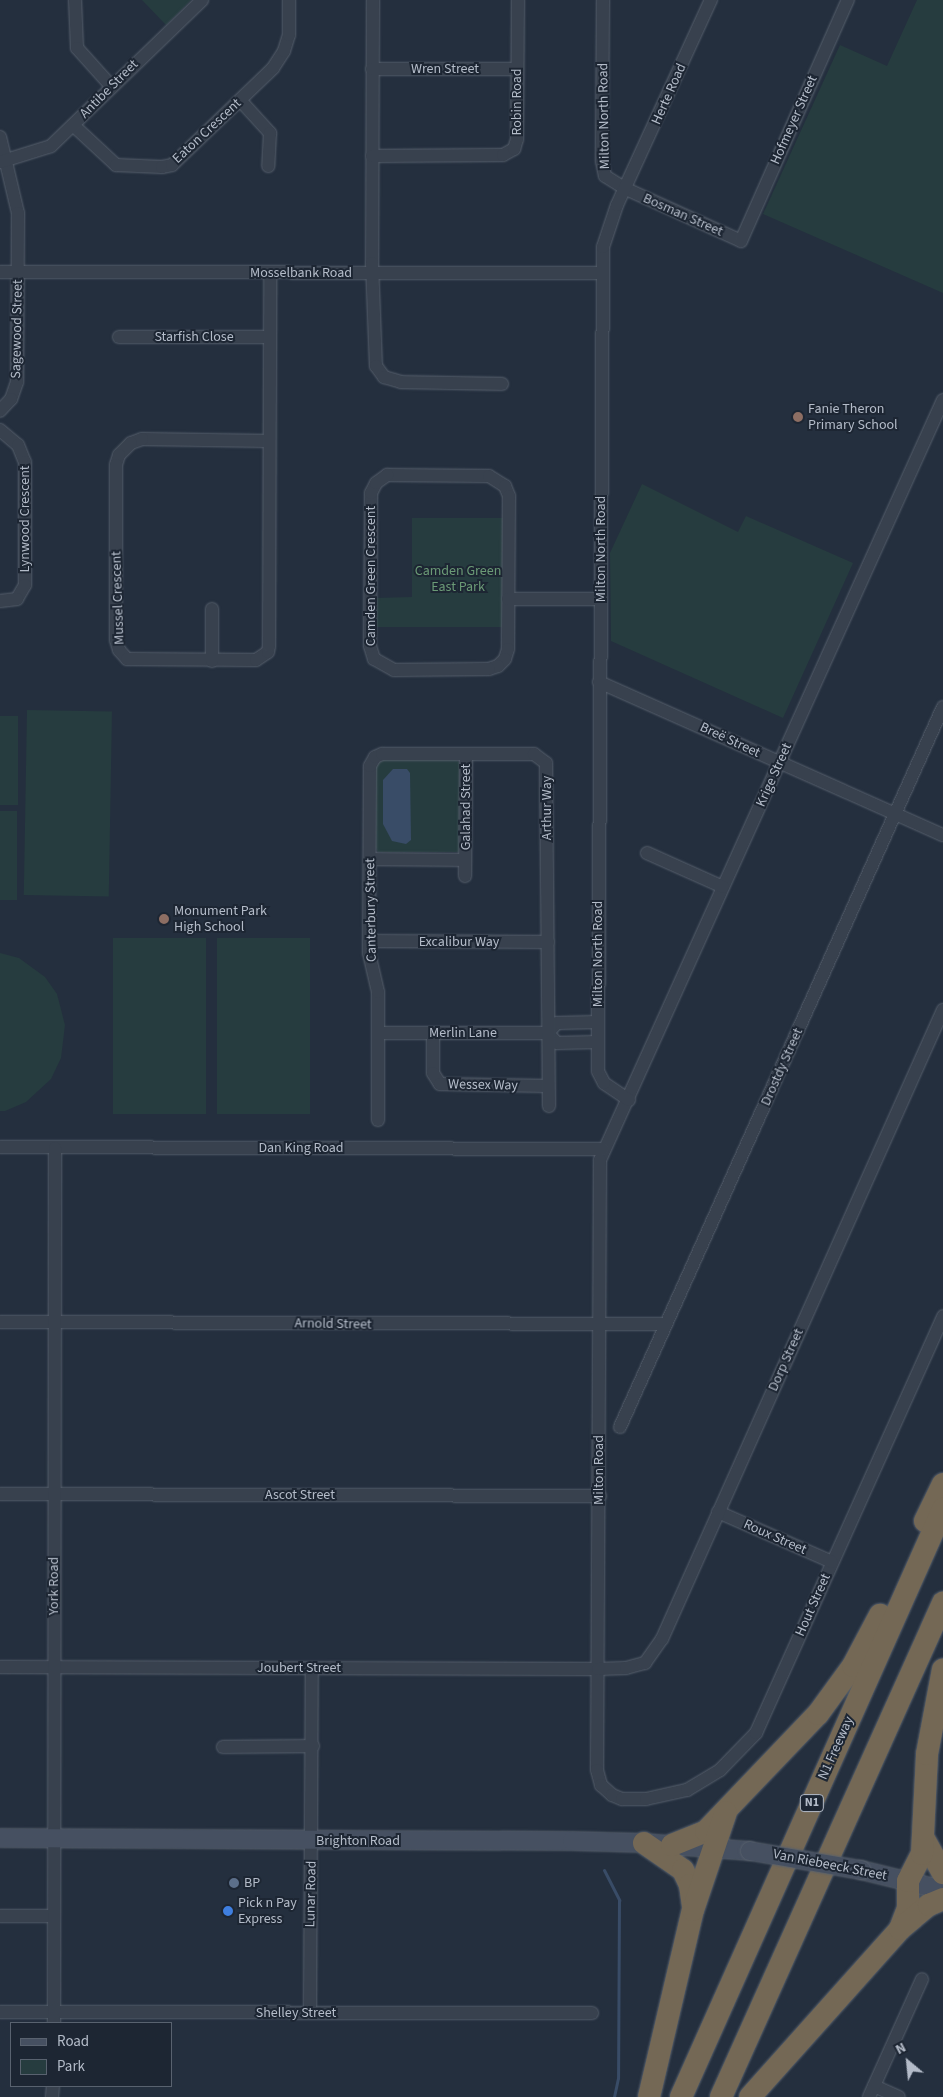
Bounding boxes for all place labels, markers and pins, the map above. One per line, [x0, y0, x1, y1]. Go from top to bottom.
place label: Fanie Theron Primary School [808, 401, 898, 434]
marker: Fanie Theron Primary School [792, 411, 804, 423]
place label: Monument Park High School [174, 903, 267, 936]
marker: Monument Park High School [158, 913, 170, 925]
place label: BP [244, 1875, 260, 1891]
marker: BP [228, 1877, 240, 1889]
place label: Pick n Pay Express [238, 1895, 297, 1928]
marker: Pick n Pay Express [222, 1905, 234, 1917]

